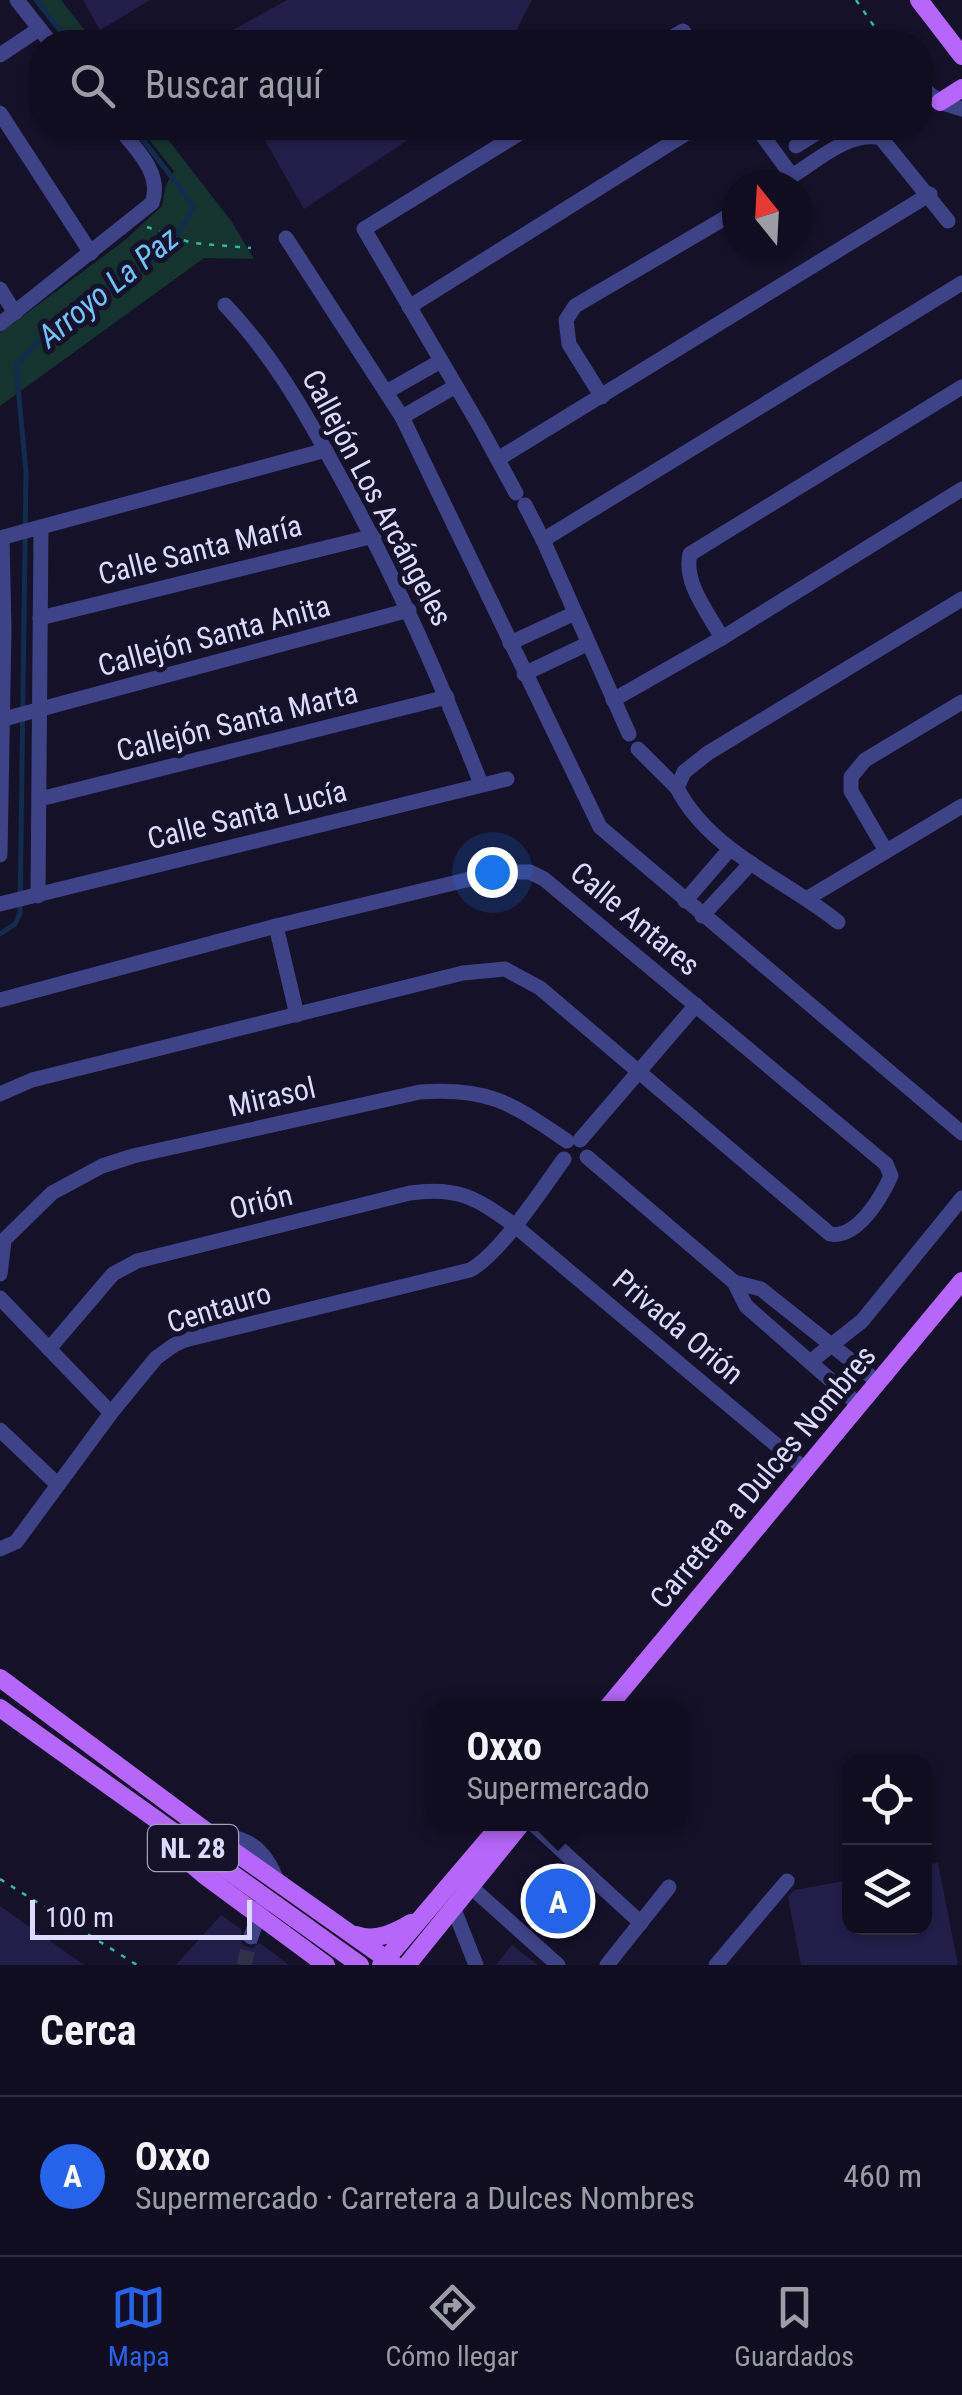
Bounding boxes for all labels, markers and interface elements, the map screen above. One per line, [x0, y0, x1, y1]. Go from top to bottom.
search box [30, 30, 932, 140]
icon: search [65, 58, 120, 113]
text: Buscar aquí [145, 63, 322, 107]
north arrow [722, 170, 812, 260]
water label: Arroyo La Paz [28, 219, 186, 356]
street label: Callejón Los Arcángeles [295, 364, 460, 632]
street label: Calle Santa María [95, 507, 305, 592]
street label: Callejón Santa Anita [94, 588, 334, 683]
street label: Callejón Santa Marta [113, 675, 361, 768]
street label: Calle Santa Lucía [144, 773, 350, 856]
your location [467, 847, 518, 898]
street label: Calle Antares [564, 855, 707, 983]
street label: Mirasol [225, 1070, 319, 1123]
street label: Orión [226, 1177, 296, 1226]
street label: Privada Orión [606, 1262, 751, 1391]
street label: Centauro [162, 1275, 275, 1340]
street label: Carretera a Dulces Nombres [642, 1338, 883, 1615]
popup [428, 1701, 688, 1831]
text: Oxxo [466, 1725, 542, 1769]
map controls [842, 1755, 932, 1935]
button: locate [842, 1755, 932, 1845]
text: Supermercado [466, 1769, 650, 1807]
road number: NL 28 [148, 1825, 238, 1871]
button: layers [842, 1845, 932, 1935]
pin: A [526, 1864, 590, 1938]
scale bar [30, 1895, 252, 1940]
text: 100 m [45, 1901, 114, 1934]
text: Cerca [40, 2006, 137, 2055]
text: Oxxo [135, 2135, 210, 2179]
text: A [63, 2157, 82, 2195]
text: 460 m [843, 2157, 922, 2195]
text: Supermercado · Carretera a Dulces Nombres [135, 2179, 695, 2217]
tab: Mapa [108, 2280, 170, 2373]
tab: Cómo llegar [385, 2280, 519, 2373]
tab: Guardados [734, 2280, 854, 2373]

